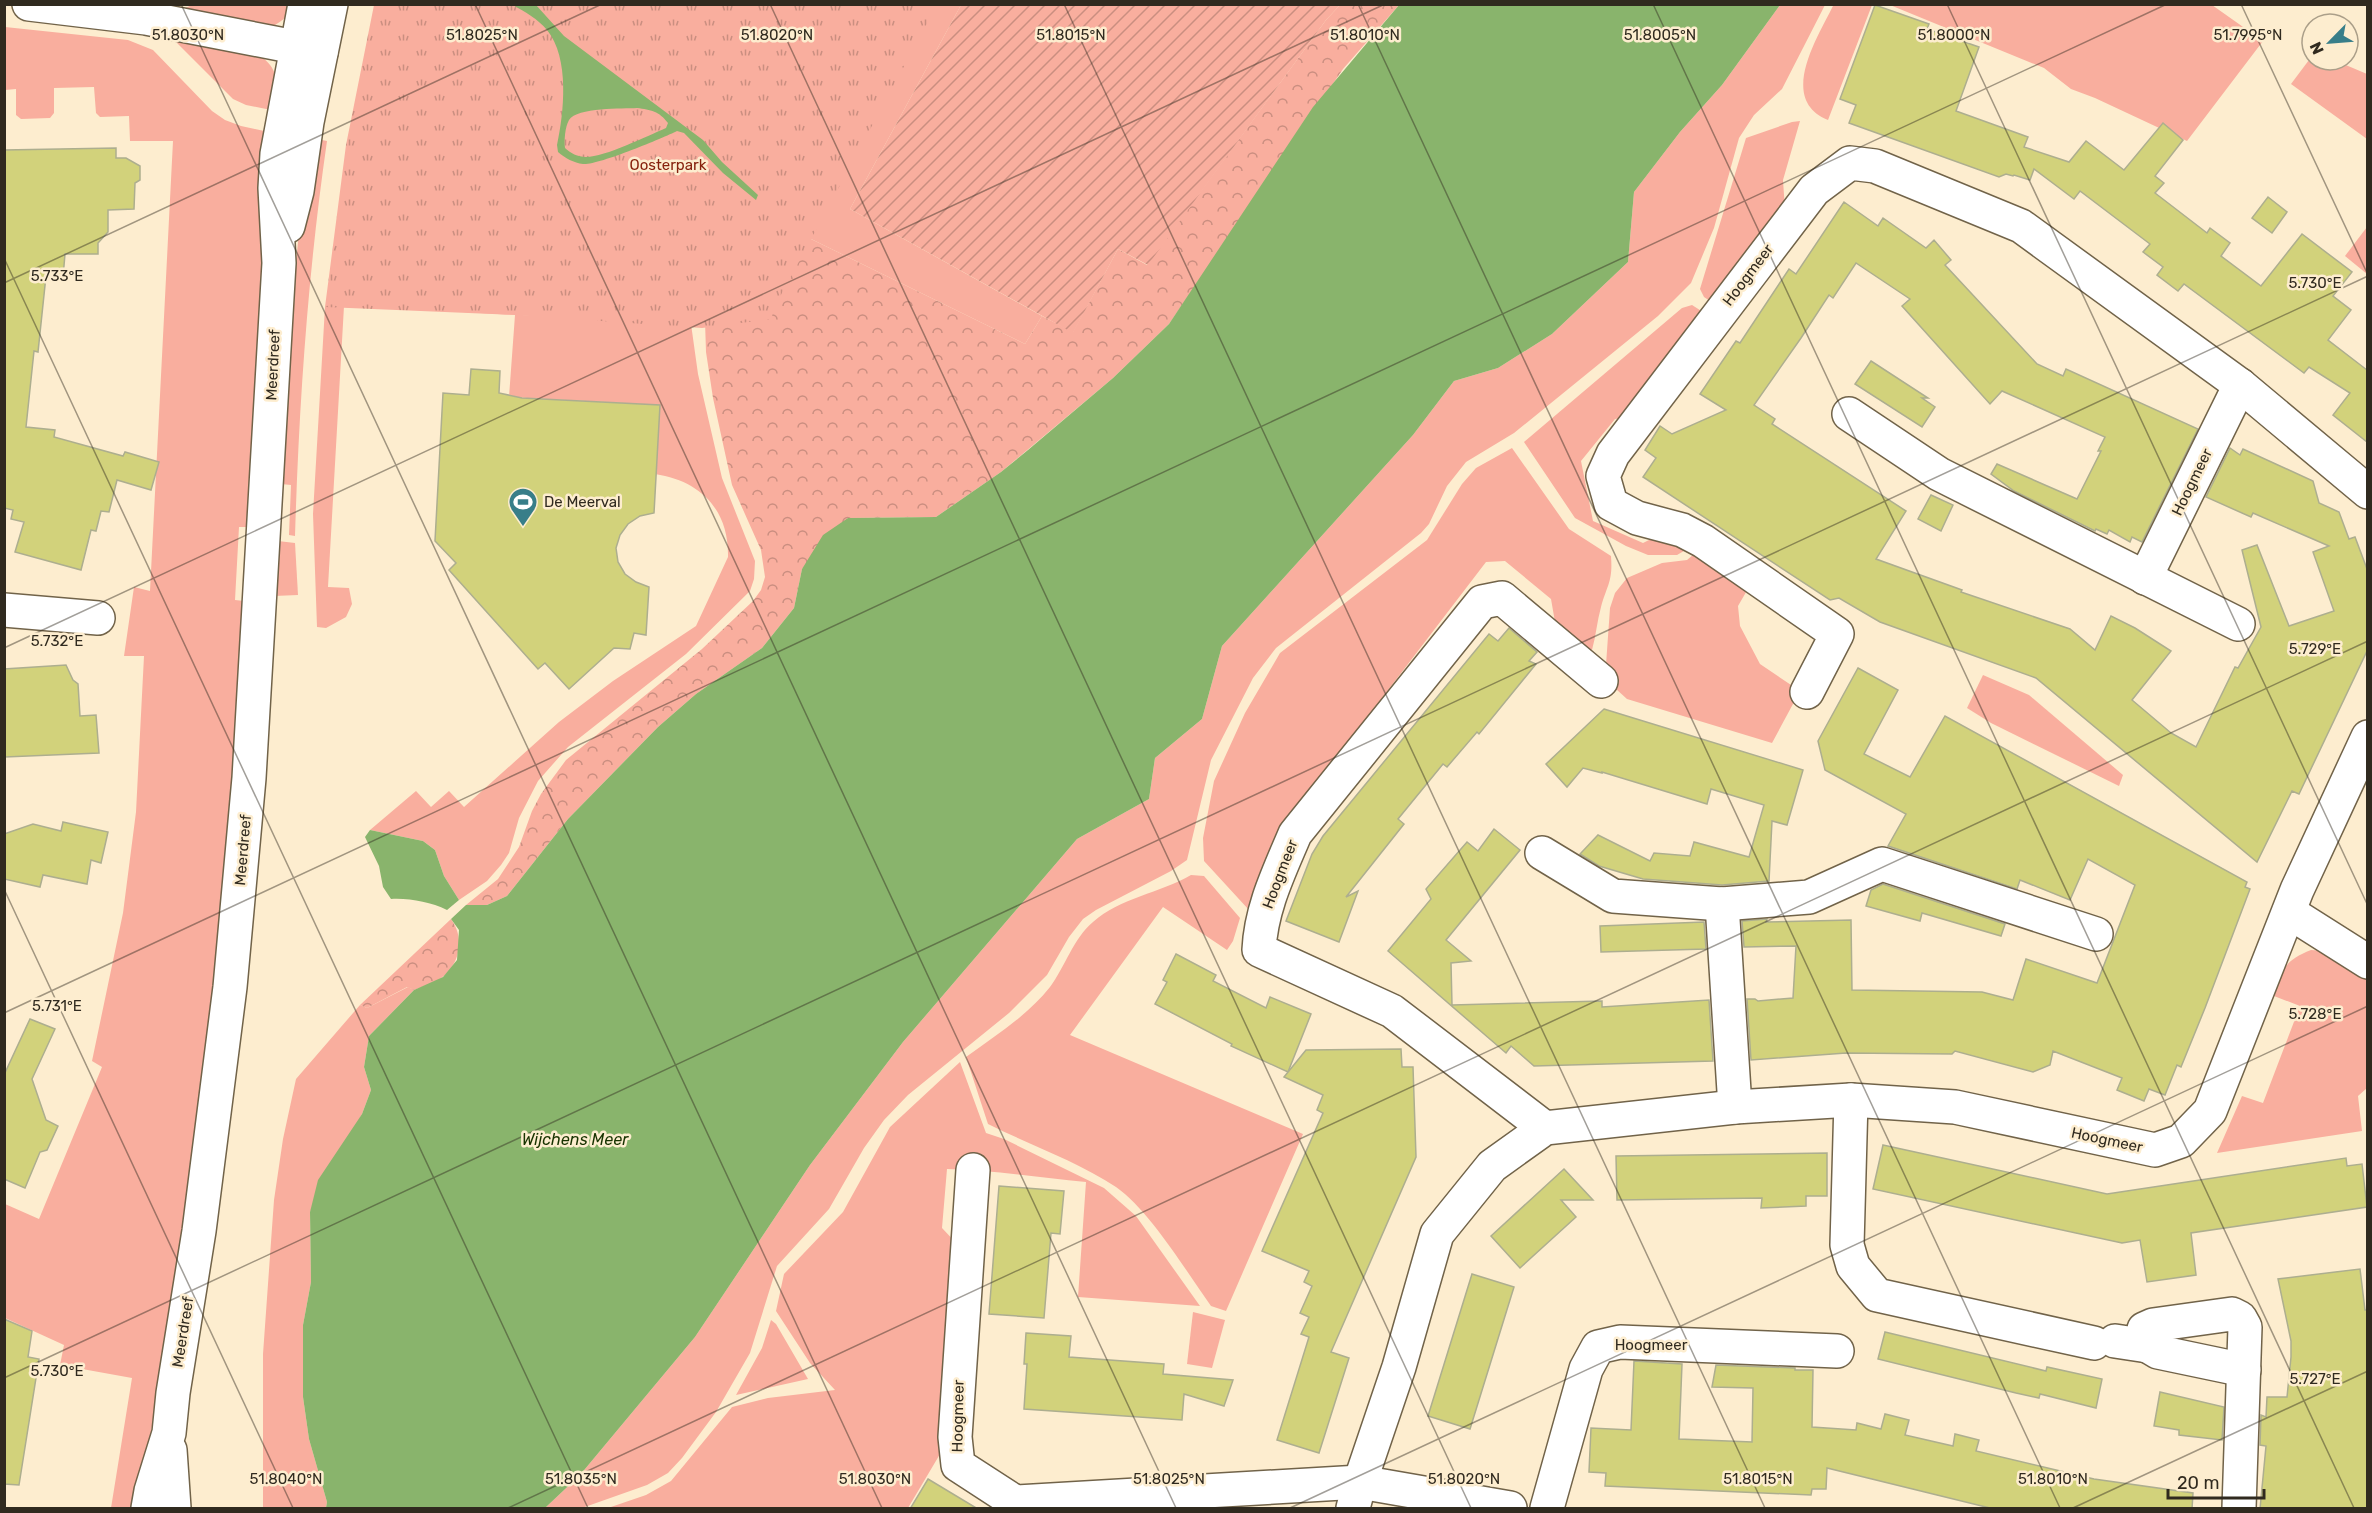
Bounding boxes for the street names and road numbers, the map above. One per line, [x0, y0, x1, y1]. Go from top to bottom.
street label: Hoogmeer [1719, 240, 1777, 309]
street label: Meerdreef [262, 329, 284, 401]
street label: Hoogmeer [2168, 445, 2216, 519]
street label: Meerdreef [231, 814, 255, 886]
street label: Hoogmeer [1259, 837, 1302, 911]
street label: Hoogmeer [2070, 1124, 2145, 1156]
street label: Meerdreef [169, 1295, 197, 1369]
street label: Hoogmeer [1615, 1336, 1688, 1354]
street label: Hoogmeer [948, 1379, 968, 1453]

